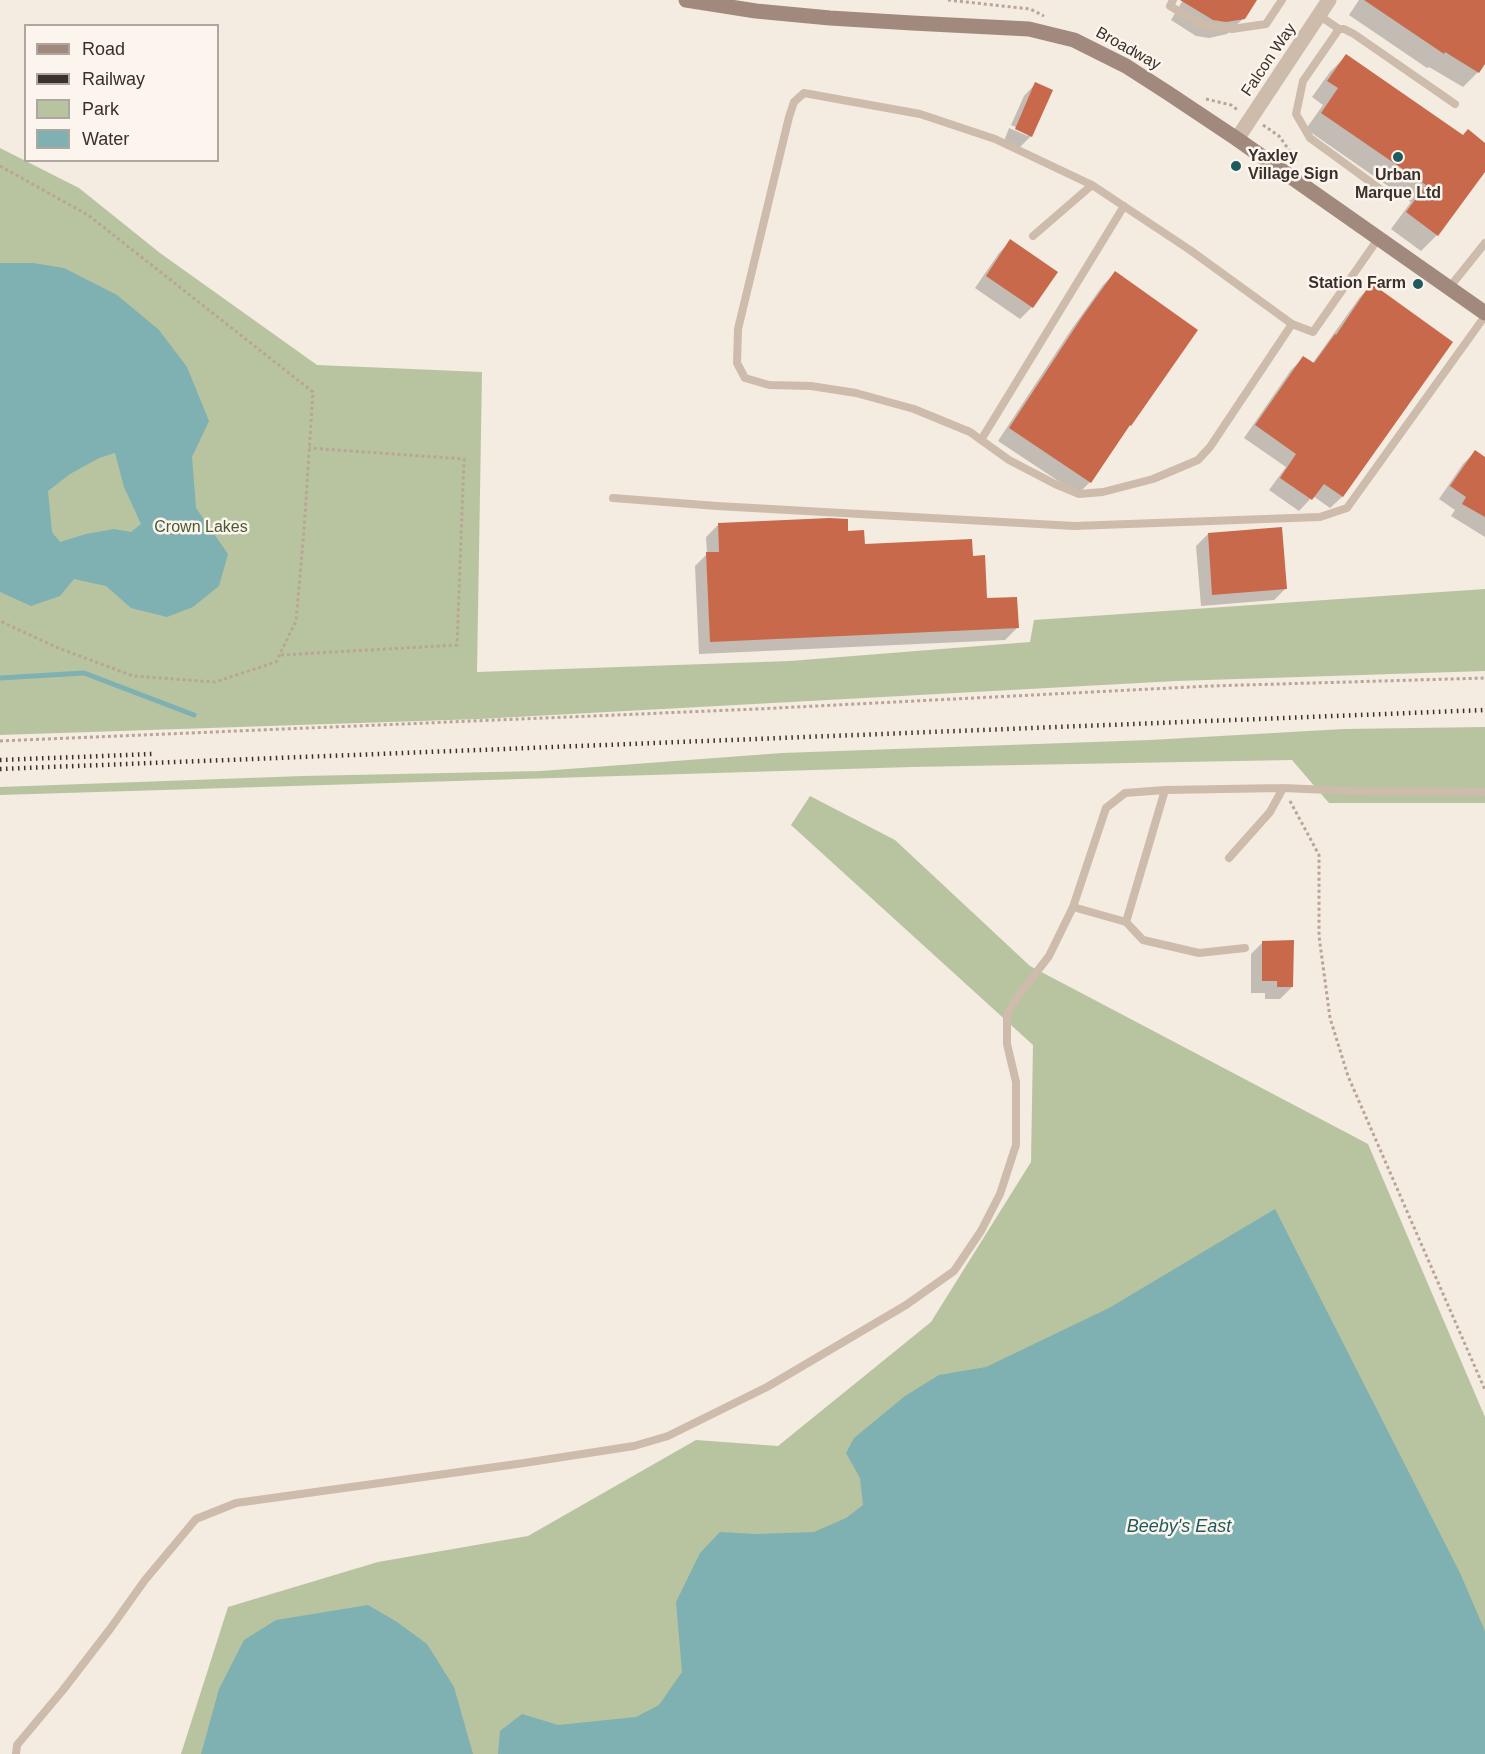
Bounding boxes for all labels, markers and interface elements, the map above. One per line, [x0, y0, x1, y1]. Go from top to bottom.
street label: Falcon Way [1238, 20, 1300, 100]
street label: Broadway [1092, 23, 1164, 75]
legend [24, 24, 219, 162]
text: Road [82, 39, 125, 59]
text: Railway [82, 69, 145, 89]
text: Park [82, 99, 119, 119]
text: Water [82, 129, 129, 149]
place label: Yaxley Village Sign [1248, 147, 1338, 185]
marker: Urban Marque Ltd [1391, 150, 1405, 164]
marker: Yaxley Village Sign [1229, 159, 1243, 173]
place label: Urban Marque Ltd [1355, 166, 1441, 204]
place label: Station Farm [1308, 274, 1406, 294]
marker: Station Farm [1411, 277, 1425, 291]
park label: Crown Lakes [154, 518, 248, 538]
water label: Beeby's East [1127, 1516, 1231, 1538]

